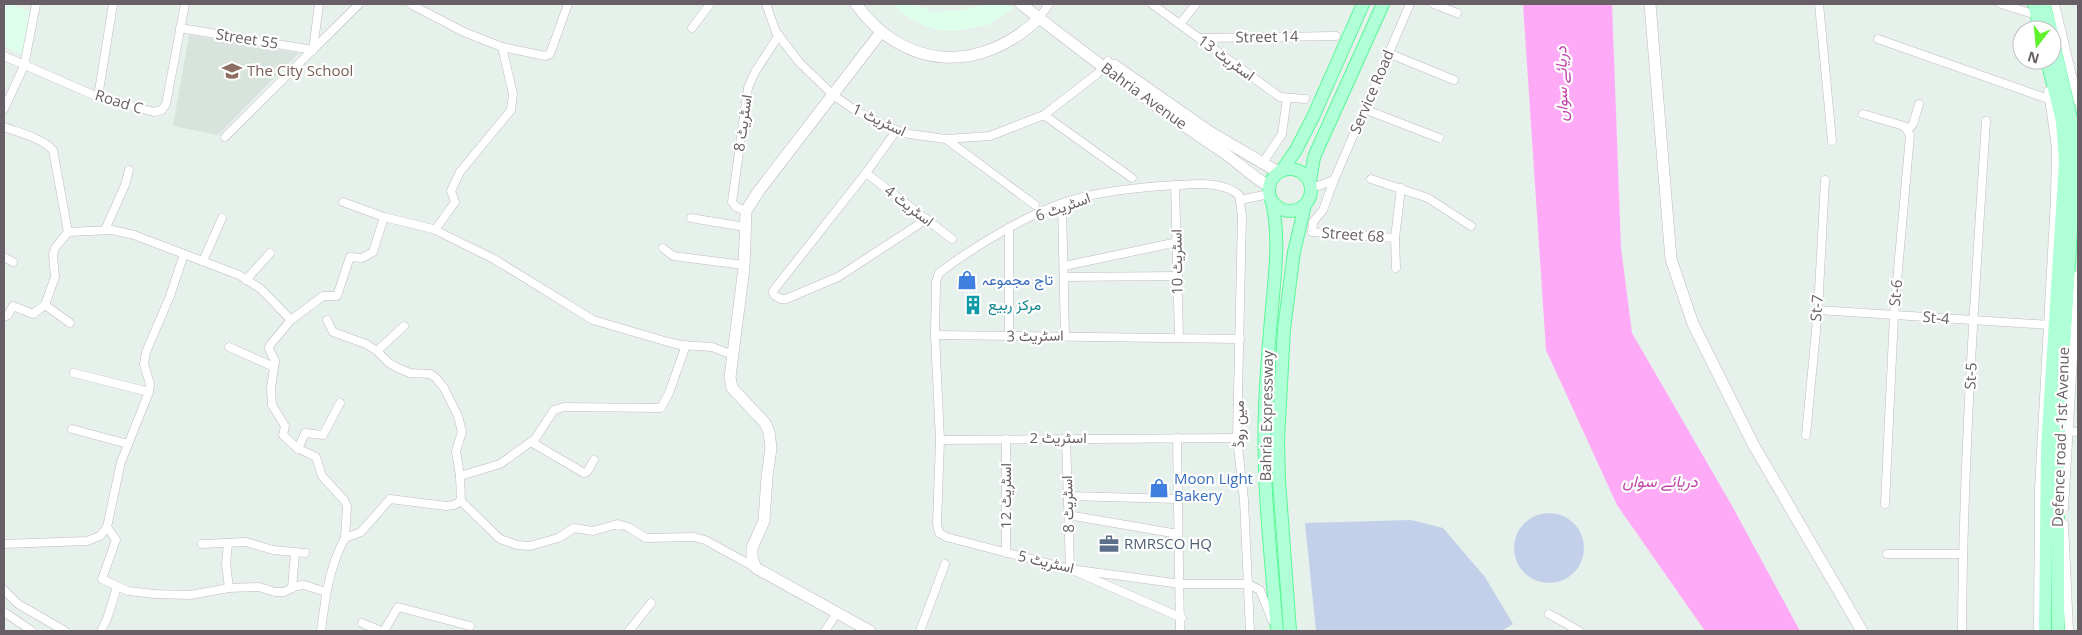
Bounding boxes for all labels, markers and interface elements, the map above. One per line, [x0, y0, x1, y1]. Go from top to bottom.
north arrow [2012, 20, 2062, 70]
street label: Street 55 [215, 23, 280, 53]
street label: Street 14 [1235, 25, 1299, 47]
street label: اسٹریٹ 13 [1194, 30, 1259, 85]
water label: دریائے سواں [1549, 46, 1573, 122]
street label: Service Road [1344, 47, 1398, 137]
text: N [2025, 47, 2041, 69]
street label: Bahria Avenue [1098, 57, 1192, 133]
school or university icon: The City School [221, 60, 243, 82]
place label: The City School [247, 60, 353, 80]
street label: Road C [93, 84, 146, 118]
street label: اسٹریٹ 8 [728, 93, 756, 153]
street label: اسٹریٹ 1 [849, 98, 910, 140]
street label: اسٹریٹ 4 [881, 180, 938, 230]
street label: اسٹریٹ 6 [1032, 187, 1093, 225]
street label: Street 68 [1321, 222, 1385, 246]
street label: اسٹریٹ 10 [1165, 229, 1187, 295]
shop icon: تاج مجموعہ [956, 269, 978, 291]
place label: تاج مجموعہ [982, 269, 1053, 291]
street label: St-6 [1884, 279, 1906, 307]
building icon: مرکز ربیع [962, 294, 984, 316]
place label: مرکز ربیع [988, 294, 1041, 316]
street label: St-7 [1805, 294, 1827, 322]
street label: St-4 [1922, 306, 1951, 328]
street label: اسٹریٹ 3 [1006, 325, 1064, 345]
street label: Defence road -1st Avenue [2047, 347, 2073, 527]
street label: Bahria Expressway [1255, 350, 1277, 482]
street label: St-5 [1959, 362, 1981, 390]
street label: مین روڈ [1228, 400, 1249, 448]
street label: اسٹریٹ 2 [1029, 427, 1087, 447]
street label: اسٹریٹ 12 [995, 463, 1015, 529]
place label: Moon Light Bakery [1174, 468, 1253, 505]
water label: دریائے سواں [1622, 470, 1698, 492]
street label: اسٹریٹ 8 [1056, 475, 1078, 533]
shop icon: Moon Light Bakery [1148, 477, 1170, 499]
office icon: RMRSCO HQ [1098, 533, 1120, 555]
place label: RMRSCO HQ [1124, 533, 1212, 553]
street label: اسٹریٹ 5 [1016, 545, 1076, 577]

